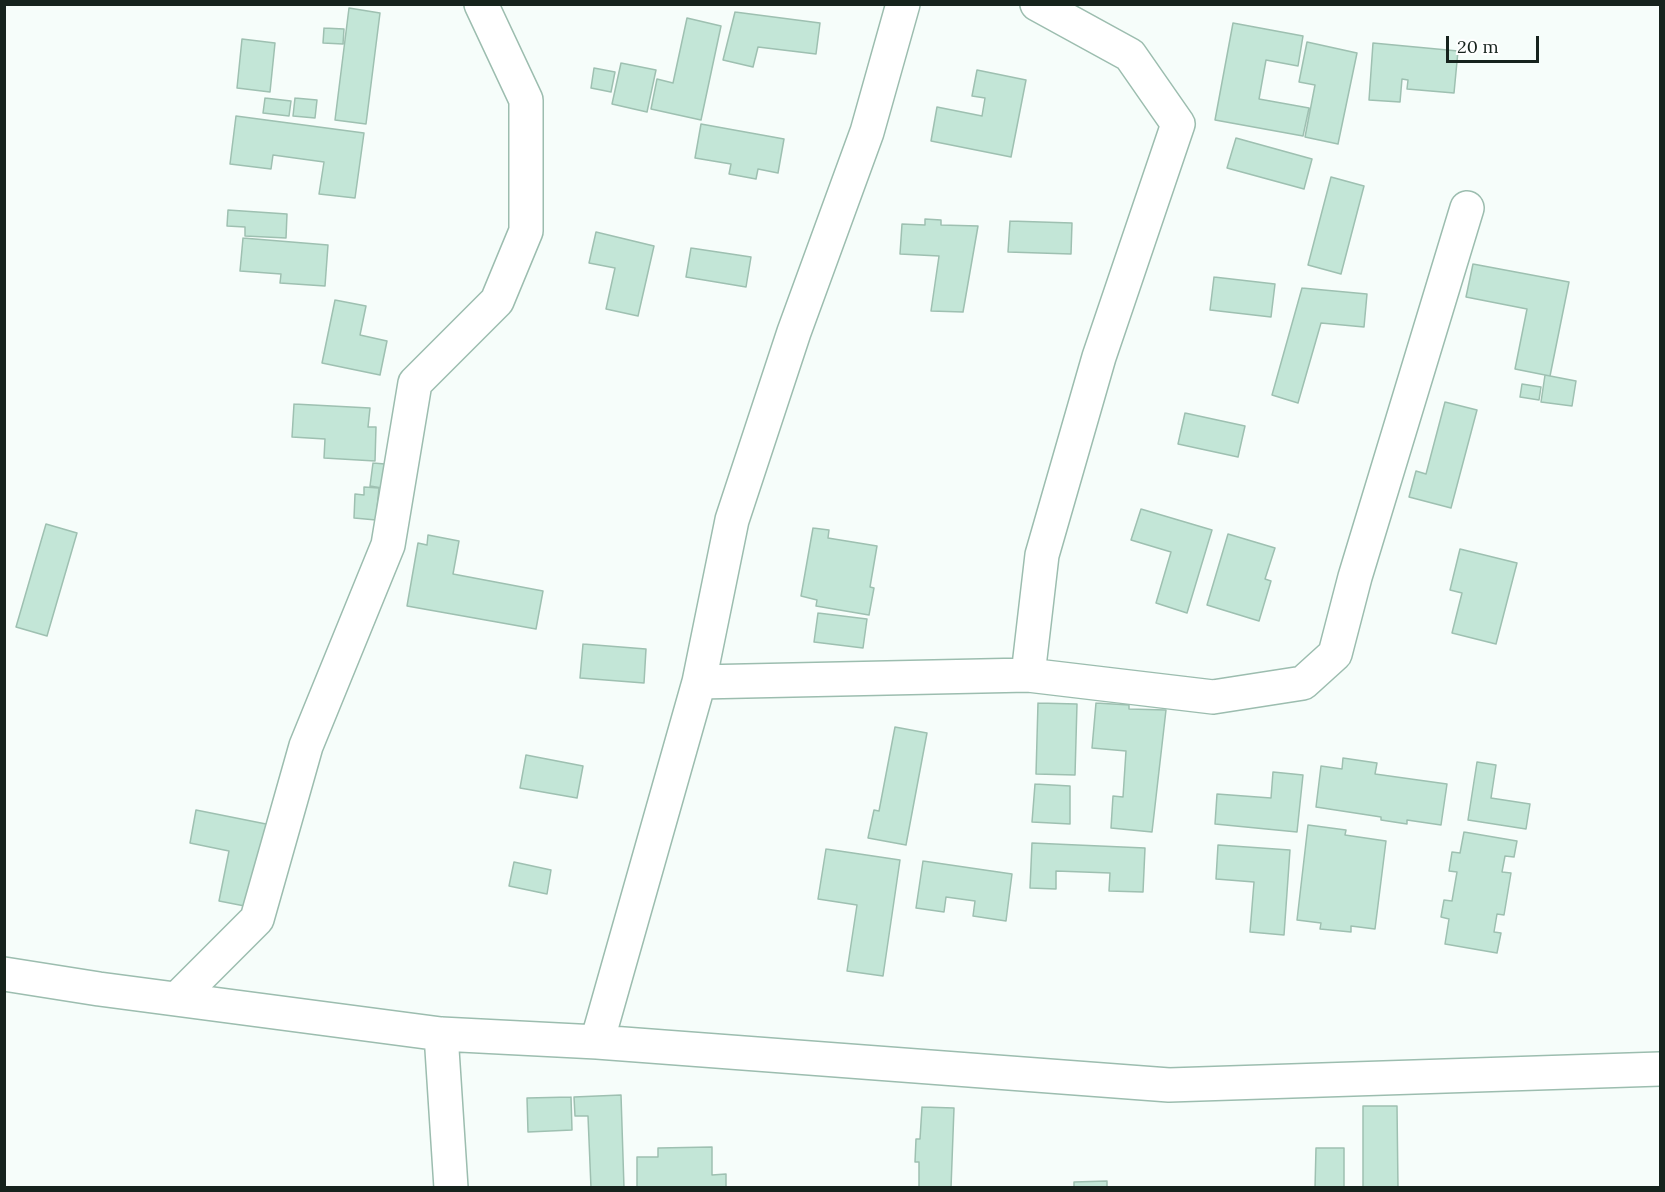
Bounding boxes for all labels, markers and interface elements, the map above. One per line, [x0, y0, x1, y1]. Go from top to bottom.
scale bar [1449, 24, 1542, 62]
text: 20 m [1457, 35, 1499, 58]

